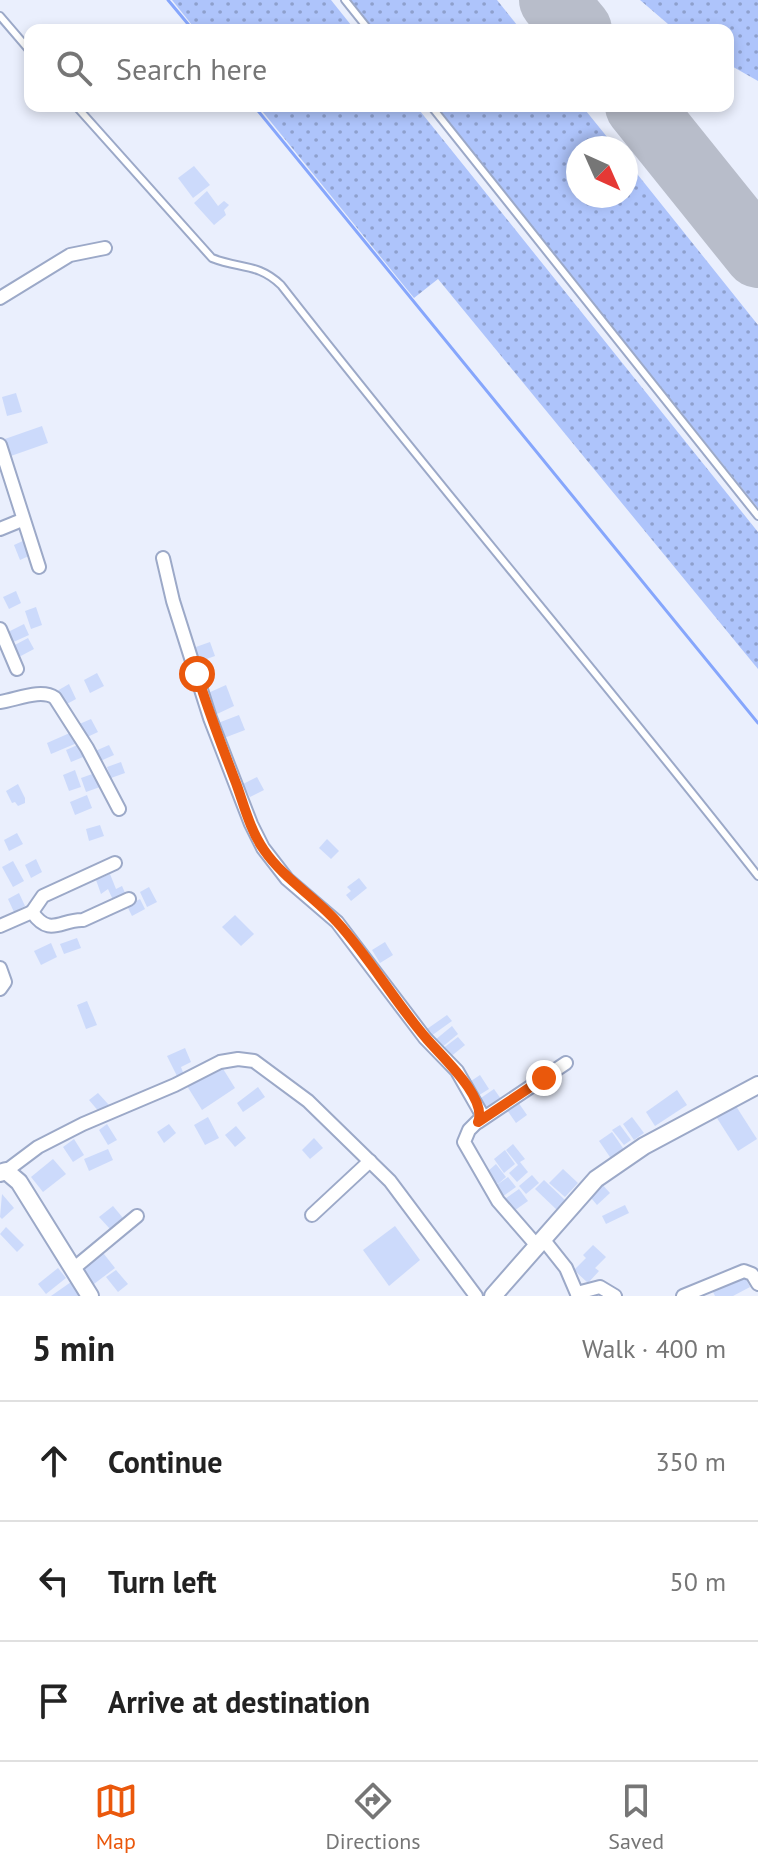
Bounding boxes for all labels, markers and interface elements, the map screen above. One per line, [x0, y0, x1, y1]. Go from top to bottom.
search box [24, 24, 734, 112]
icon: search [52, 46, 96, 90]
text: Search here [116, 49, 267, 88]
north arrow [566, 136, 638, 208]
route start [179, 656, 215, 692]
route end [526, 1060, 562, 1096]
text: 5 min [32, 1326, 115, 1370]
text: Walk · 400 m [582, 1332, 726, 1365]
icon: ahead [32, 1439, 76, 1483]
text: Continue [108, 1442, 222, 1481]
text: 350 m [655, 1445, 726, 1478]
icon: left [32, 1559, 76, 1603]
text: Turn left [108, 1562, 216, 1601]
text: 50 m [670, 1565, 726, 1598]
icon: arrive [32, 1679, 76, 1723]
text: Arrive at destination [108, 1682, 370, 1721]
tab: Map [94, 1779, 138, 1855]
tab: Directions [325, 1779, 421, 1855]
tab: Saved [608, 1779, 664, 1855]

